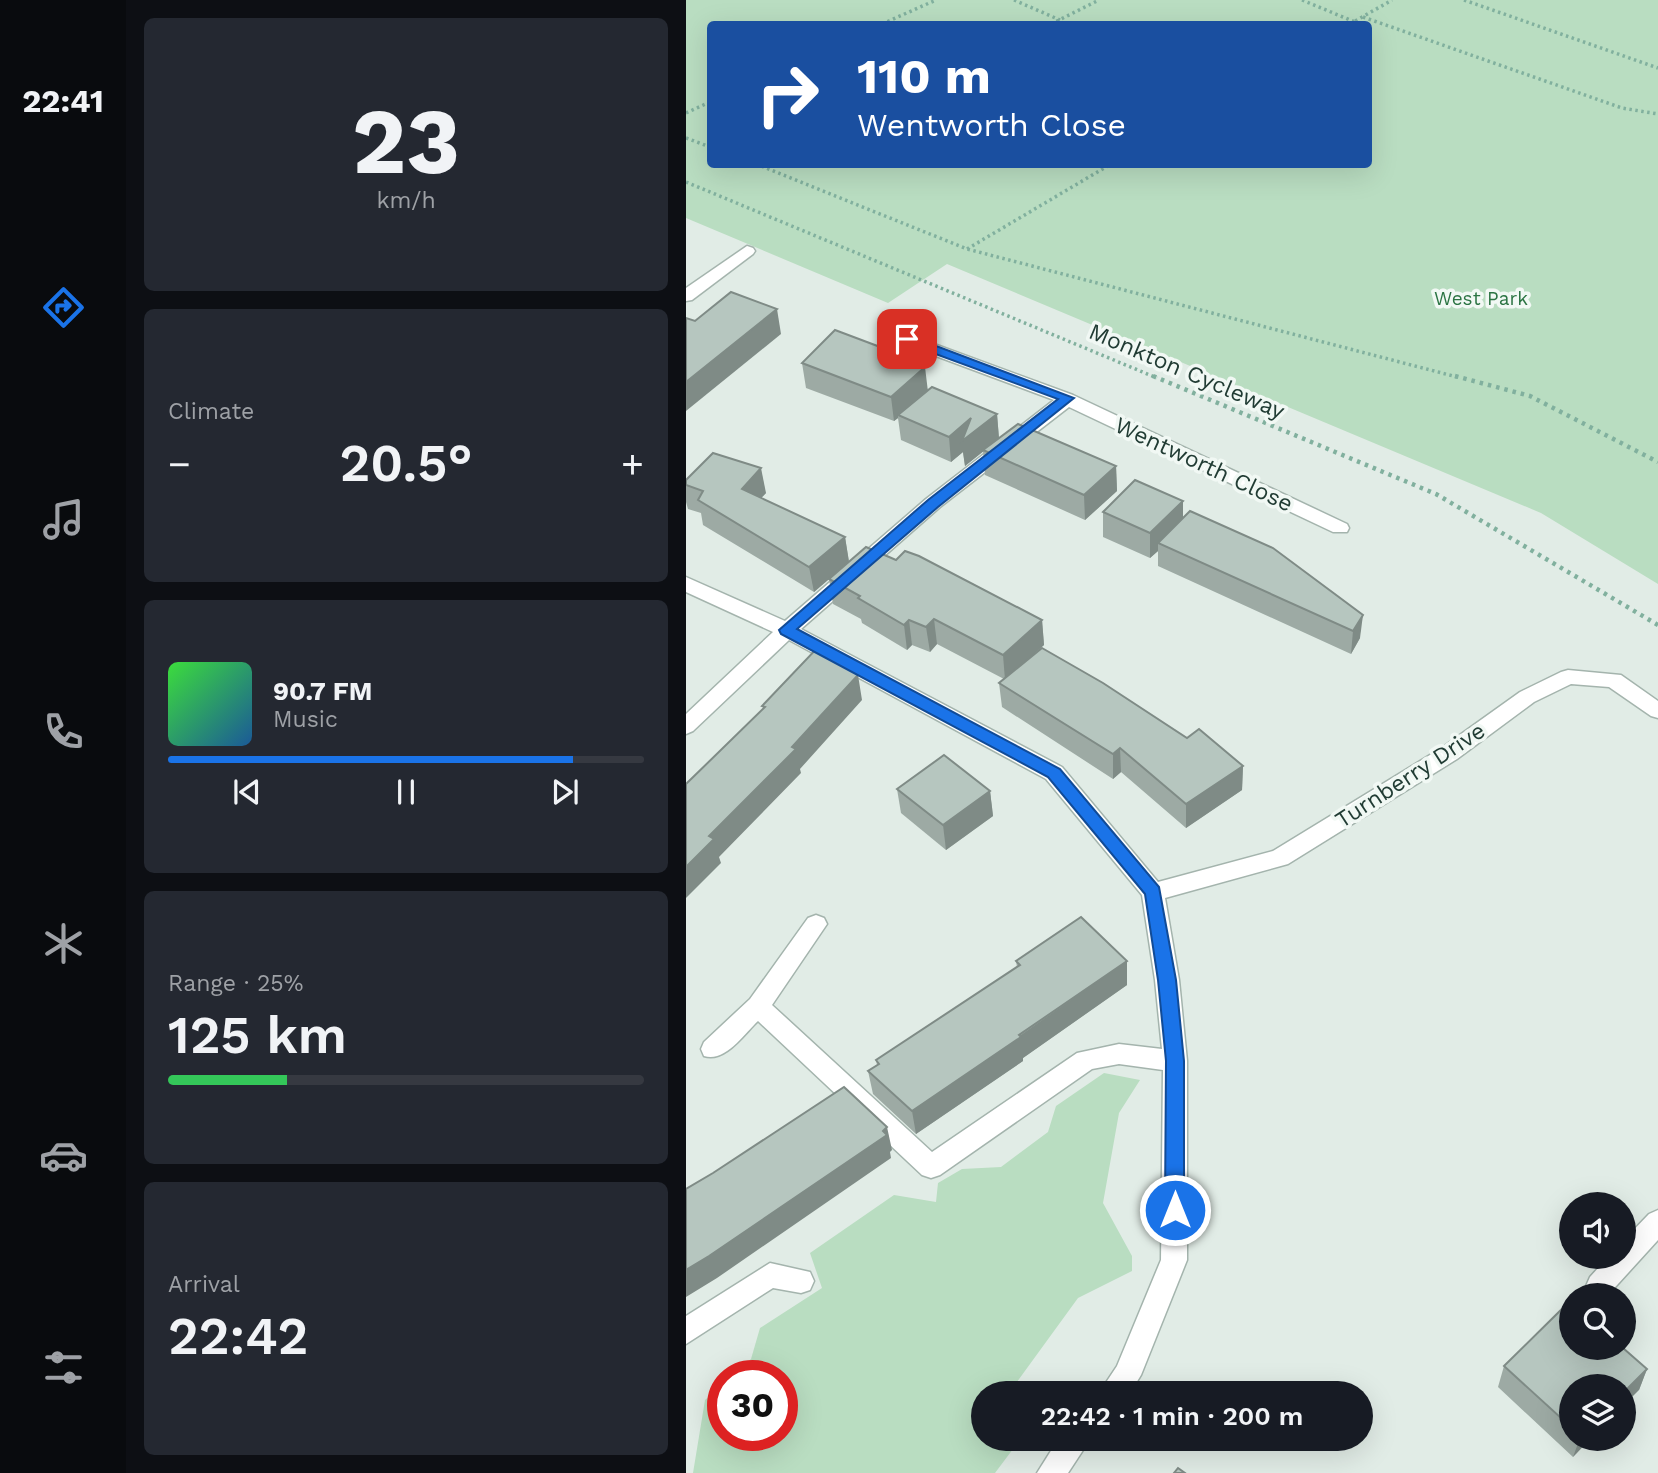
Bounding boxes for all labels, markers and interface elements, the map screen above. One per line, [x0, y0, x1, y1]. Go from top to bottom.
text: 110 m [857, 47, 991, 105]
icon: right [742, 49, 833, 140]
text: 22:41 [22, 82, 104, 120]
text: 23 [352, 88, 460, 195]
text: Wentworth Close [857, 106, 1126, 144]
text: km/h [376, 187, 436, 214]
icon: directions [39, 283, 88, 332]
park label: West Park [1434, 287, 1528, 310]
pin [877, 309, 937, 369]
street label: Monkton Cycleway [1085, 318, 1289, 425]
icon: arrive [888, 320, 926, 358]
text: Climate [168, 398, 254, 425]
street label: Wentworth Close [1110, 411, 1297, 518]
text: 20.5° [340, 433, 472, 494]
text: − [168, 442, 191, 486]
text: + [621, 442, 644, 486]
icon: music [39, 495, 88, 544]
text: 90.7 FM [273, 676, 372, 706]
text: Music [273, 706, 338, 733]
icon: phone [39, 707, 88, 756]
street label: Turnberry Drive [1330, 717, 1490, 834]
icon: previous [228, 773, 266, 811]
icon: pause [387, 773, 425, 811]
icon: next [546, 773, 584, 811]
icon: climate [39, 919, 88, 968]
text: Range · 25% [168, 970, 303, 997]
text: 125 km [168, 1005, 347, 1066]
icon: car [39, 1131, 88, 1180]
position arrow [1138, 1173, 1212, 1247]
map controls [1559, 1192, 1636, 1451]
button: sound [1559, 1192, 1636, 1269]
text: Arrival [168, 1271, 240, 1298]
button: search [1559, 1283, 1636, 1360]
text: 22:42 [168, 1306, 308, 1367]
icon: filters [39, 1343, 88, 1392]
speed limit sign: 30 [707, 1360, 798, 1451]
button: layers [1559, 1374, 1636, 1451]
text: 22:42 · 1 min · 200 m [1041, 1401, 1303, 1431]

